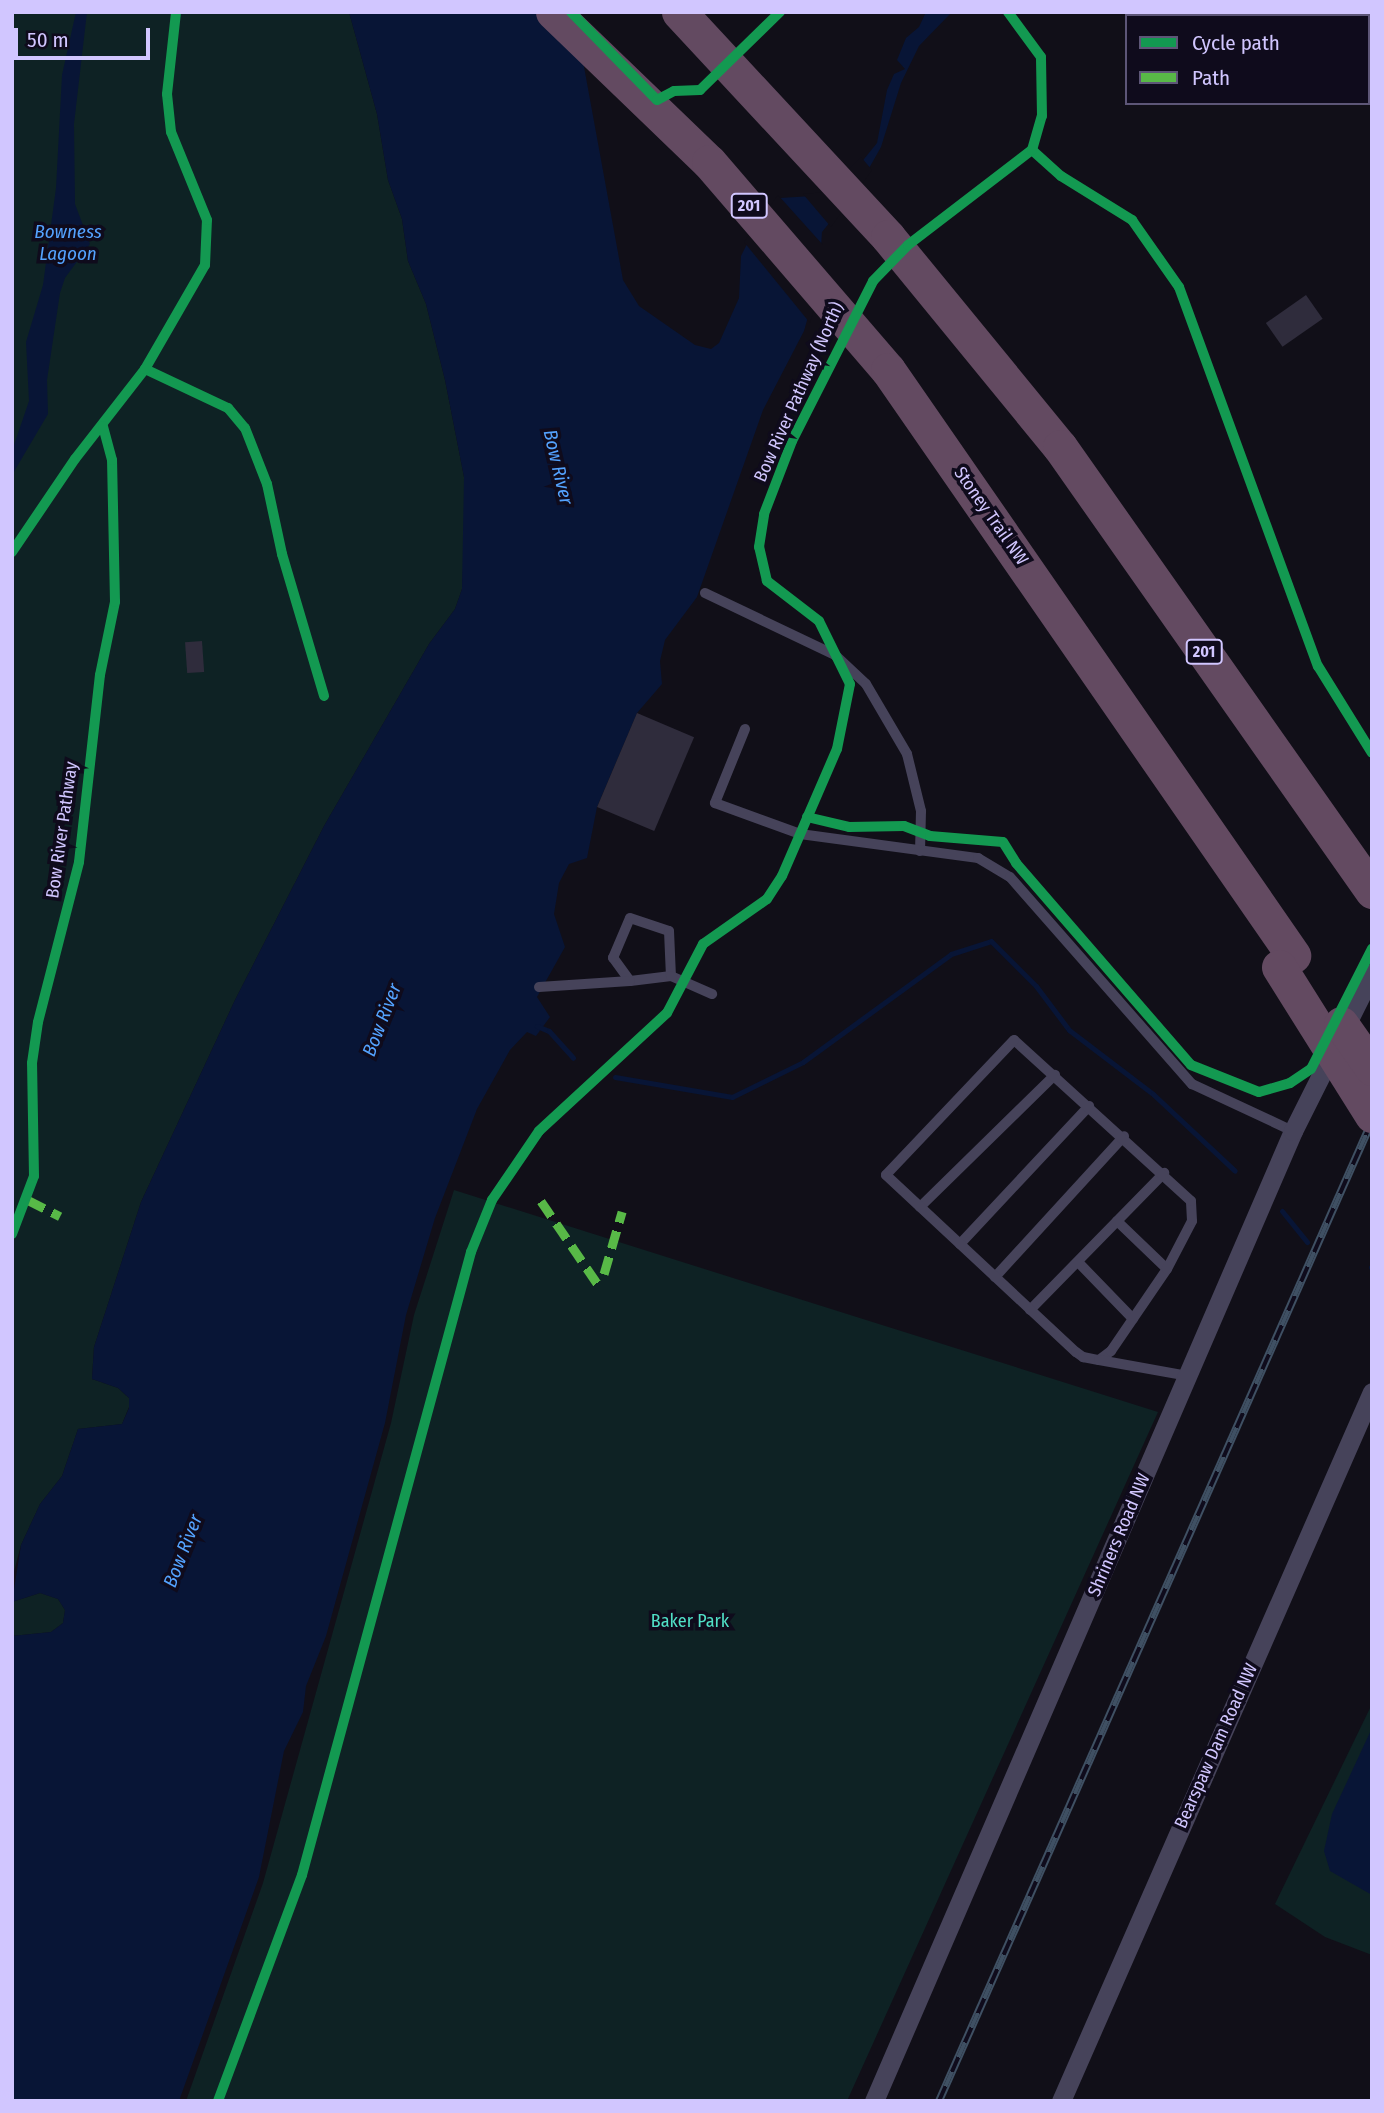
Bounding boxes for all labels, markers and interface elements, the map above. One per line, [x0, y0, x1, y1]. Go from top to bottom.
scale bar [18, 14, 154, 58]
legend [1125, 14, 1370, 105]
text: 50 m [27, 27, 69, 53]
text: Cycle path [1192, 30, 1280, 56]
text: Path [1192, 65, 1230, 91]
road number: 201 [730, 194, 768, 218]
water label: Bowness Lagoon [34, 221, 102, 265]
street label: Bow River Pathway (North) [750, 299, 848, 485]
water label: Bow River [538, 427, 578, 507]
street label: Stoney Trail NW [949, 463, 1033, 569]
road number: 201 [1185, 639, 1223, 664]
street label: Bow River Pathway [42, 760, 82, 900]
water label: Bow River [358, 980, 406, 1060]
street label: Shriners Road NW [1083, 1470, 1155, 1600]
water label: Bow River [159, 1511, 207, 1591]
park label: Baker Park [651, 1610, 729, 1632]
street label: Bearspaw Dam Road NW [1170, 1660, 1262, 1832]

